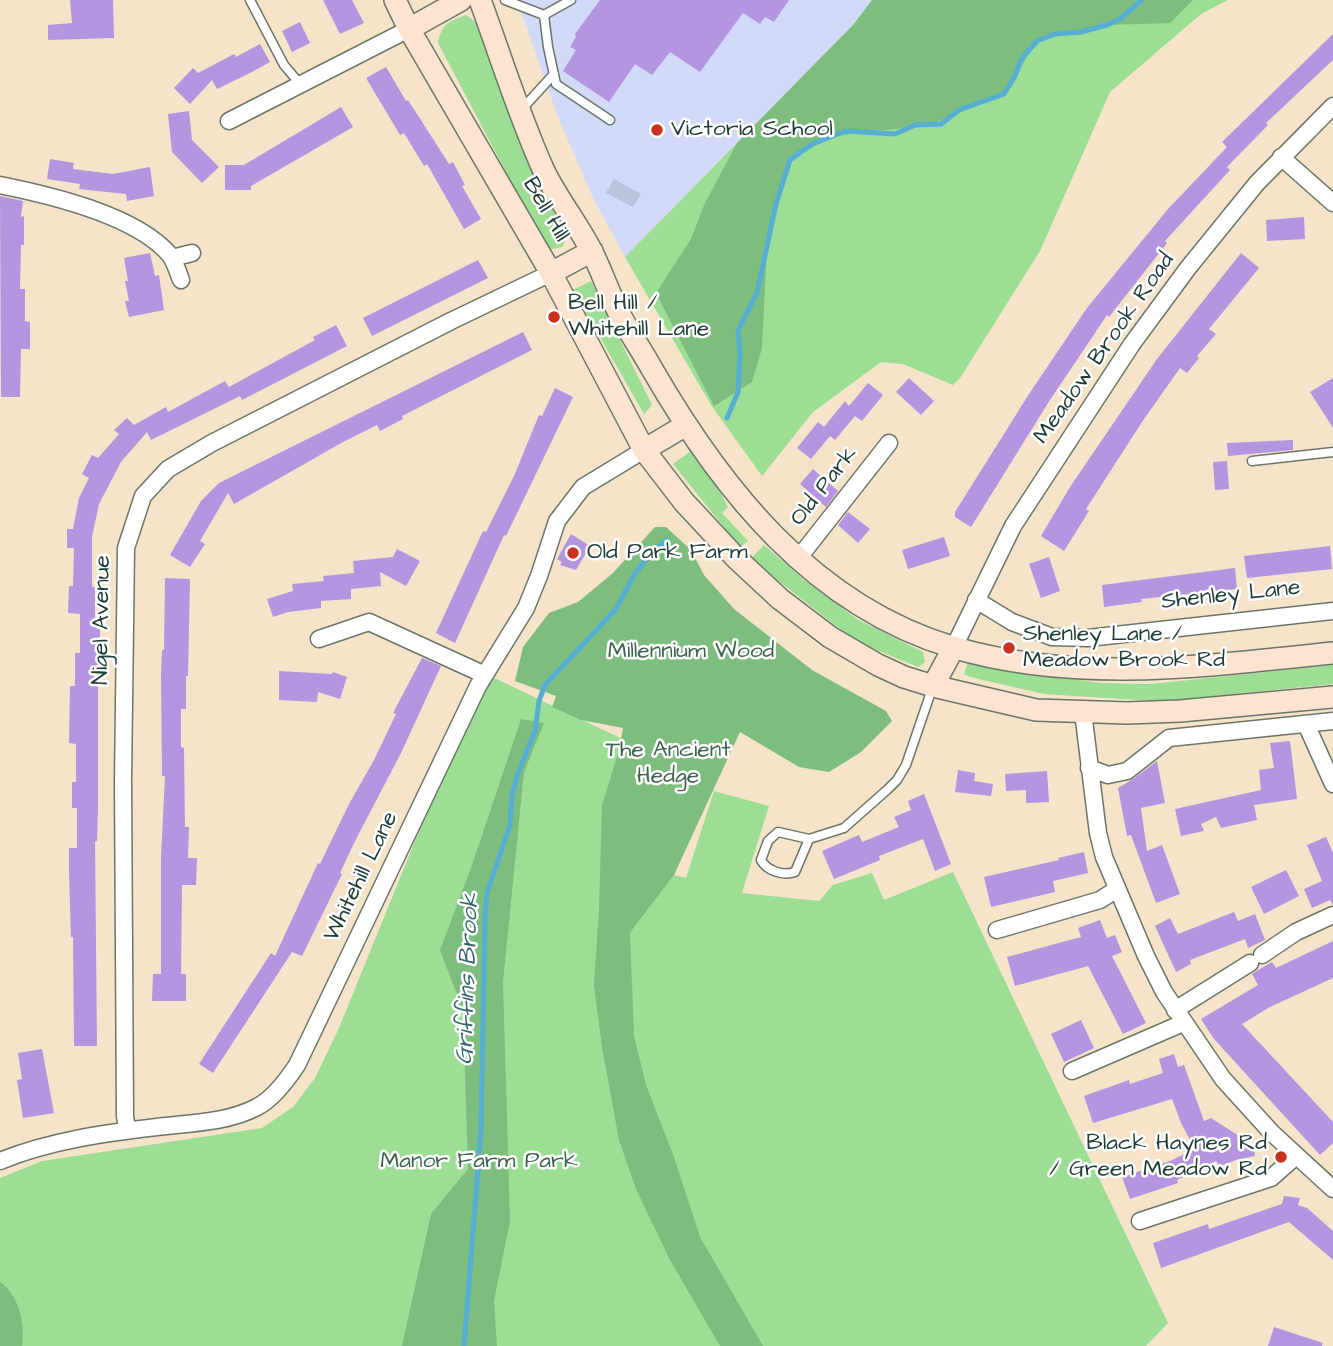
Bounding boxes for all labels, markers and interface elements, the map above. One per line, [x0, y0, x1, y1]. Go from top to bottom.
place label: Victoria School [671, 116, 833, 144]
marker: Victoria School [649, 122, 665, 138]
street label: Bell Hill [516, 173, 574, 247]
street label: Meadow Brook Road [1029, 248, 1181, 450]
place label: Bell Hill / Whitehill Lane [568, 290, 709, 344]
marker: Bell Hill / Whitehill Lane [546, 309, 562, 325]
street label: Old Park [785, 442, 865, 532]
place label: Old Park Farm [587, 539, 748, 567]
marker: Old Park Farm [565, 545, 581, 561]
street label: Nigel Avenue [88, 555, 118, 685]
street label: Shenley Lane [1160, 575, 1302, 617]
place label: Shenley Lane / Meadow Brook Rd [1023, 621, 1225, 675]
park label: Millennium Wood [608, 638, 774, 666]
marker: Shenley Lane / Meadow Brook Rd [1001, 640, 1017, 656]
park label: The Ancient Hedge [606, 737, 730, 791]
street label: Whitehill Lane [319, 808, 405, 946]
water label: Griffins Brook [452, 893, 486, 1065]
place label: Black Haynes Rd / Green Meadow Rd [1049, 1130, 1267, 1184]
park label: Manor Farm Park [380, 1148, 578, 1176]
marker: Black Haynes Rd / Green Meadow Rd [1273, 1149, 1289, 1165]

